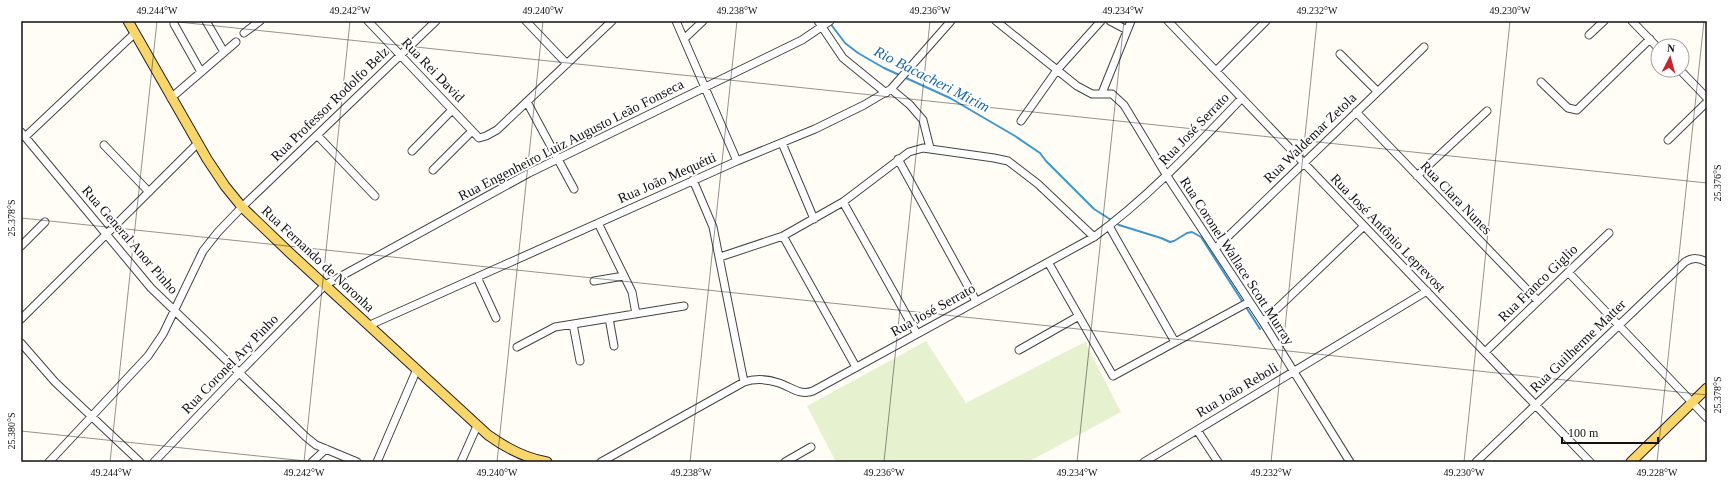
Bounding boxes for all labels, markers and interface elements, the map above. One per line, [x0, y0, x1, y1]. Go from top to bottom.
text: 49.244°W [137, 5, 178, 16]
text: 49.242°W [330, 5, 371, 16]
text: 49.240°W [523, 5, 564, 16]
text: 49.238°W [717, 5, 758, 16]
text: 49.236°W [910, 5, 951, 16]
text: 49.234°W [1103, 5, 1144, 16]
text: 49.232°W [1297, 5, 1338, 16]
text: 49.230°W [1490, 5, 1531, 16]
street label: Rua Rei David [399, 35, 467, 105]
north arrow [1650, 38, 1690, 78]
water label: Rio Bacacheri Mirim [871, 42, 993, 115]
text: N [1666, 42, 1676, 54]
street label: Rua Professor Rodolfo Belz [268, 44, 392, 164]
street label: Rua Engenheiro Luiz Augusto Leão Fonseca [456, 76, 687, 204]
street label: Rua José Serrato [1156, 90, 1232, 168]
street label: Rua Waldemar Zetola [1261, 90, 1360, 186]
street label: Rua João Mequétti [616, 150, 718, 206]
street label: Rua Clara Nunes [1417, 158, 1495, 238]
text: 25.376°S [1712, 164, 1723, 202]
street label: Rua José Antônio Leprevost [1328, 171, 1448, 295]
street label: Rua Coronel Wallace Scott Murray [1177, 174, 1297, 348]
street label: Rua General Anor Pinho [79, 183, 181, 297]
text: 25.378°S [6, 199, 17, 237]
street label: Rua Fernando de Noronha [259, 203, 378, 316]
street label: Rua Franco Giglio [1495, 241, 1581, 325]
street label: Rua José Serrato [888, 281, 978, 339]
street label: Rua Guilherme Matter [1527, 296, 1629, 395]
street label: Rua Coronel Ary Pinho [179, 311, 281, 417]
street label: Rua João Reboli [1193, 360, 1281, 420]
text: 25.378°S [1712, 376, 1723, 414]
text: 25.380°S [6, 412, 17, 450]
scale bar [1562, 419, 1658, 445]
text: 100 m [1568, 426, 1599, 440]
text: 49.244°W [91, 467, 132, 478]
text: 49.242°W [284, 467, 325, 478]
text: 49.240°W [477, 467, 518, 478]
text: 49.238°W [671, 467, 712, 478]
text: 49.236°W [864, 467, 905, 478]
text: 49.234°W [1057, 467, 1098, 478]
text: 49.232°W [1251, 467, 1292, 478]
text: 49.230°W [1444, 467, 1485, 478]
text: 49.228°W [1637, 467, 1678, 478]

